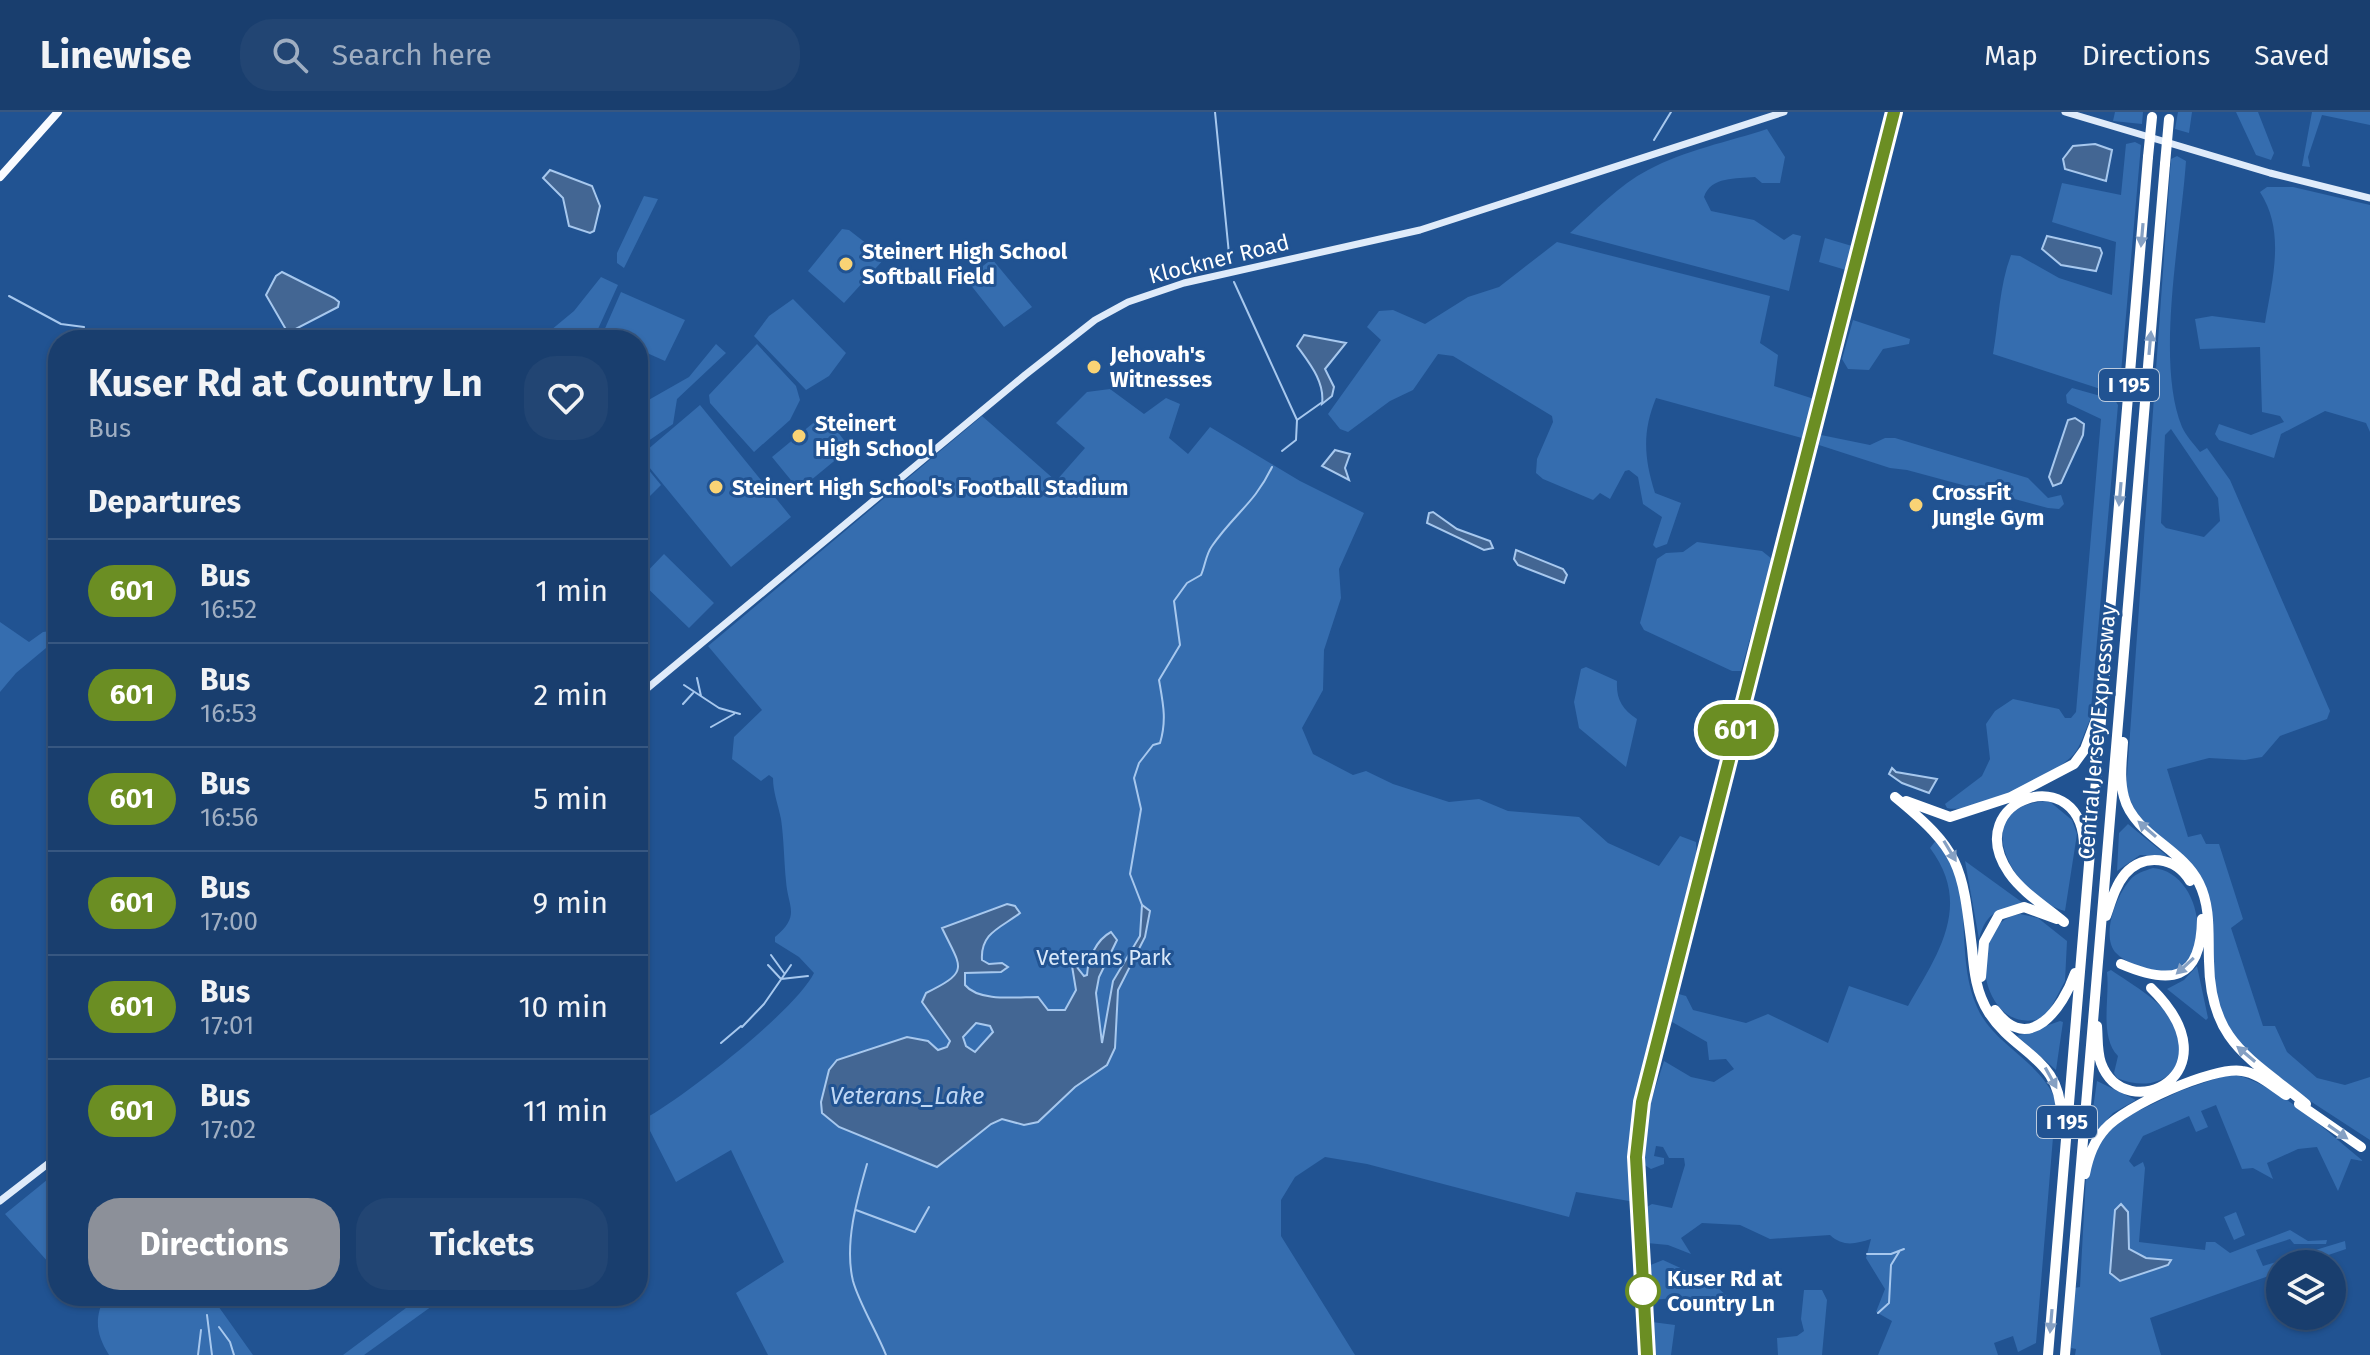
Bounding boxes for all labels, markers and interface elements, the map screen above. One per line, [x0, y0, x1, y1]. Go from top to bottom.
search box [240, 19, 800, 91]
text: Linewise [40, 32, 192, 78]
icon: search [268, 33, 312, 77]
text: Search here [332, 37, 492, 73]
text: Map [1984, 39, 2038, 72]
text: Directions [2082, 39, 2210, 72]
text: Saved [2254, 39, 2330, 72]
one-way arrow [2135, 223, 2148, 248]
street label: Klockner Road [1146, 228, 1292, 290]
place label: Steinert High School Softball Field [862, 238, 1068, 290]
marker: Steinert High School Softball Field [837, 255, 855, 273]
one-way arrow [2143, 330, 2156, 355]
place label: Jehovah's Witnesses [1109, 341, 1212, 393]
button: heart [524, 356, 608, 440]
marker: Jehovah's Witnesses [1085, 358, 1103, 376]
text: Kuser Rd at Country Ln [88, 360, 483, 406]
road number: I 195 [2099, 369, 2159, 401]
place label: Steinert High School [815, 410, 934, 462]
text: Bus [88, 413, 131, 444]
marker: Steinert High School [790, 427, 808, 445]
place label: Steinert High School's Football Stadium [732, 474, 1128, 501]
marker: Steinert High School's Football Stadium [707, 478, 725, 496]
place label: CrossFit Jungle Gym [1931, 479, 2044, 531]
one-way arrow [2113, 482, 2126, 507]
text: Departures [88, 484, 241, 520]
marker: CrossFit Jungle Gym [1907, 496, 1925, 514]
text: Bus [200, 558, 250, 594]
text: 1 min [535, 573, 608, 609]
text: 601 [110, 574, 154, 607]
text: 16:52 [200, 594, 257, 625]
street label: Central Jersey Expressway [2072, 603, 2122, 861]
text: Bus [200, 662, 250, 698]
text: 2 min [533, 677, 608, 713]
text: 601 [110, 678, 154, 711]
text: 16:53 [200, 698, 257, 729]
line badge: 601 [1690, 704, 1782, 756]
text: 601 [1714, 713, 1758, 746]
text: Bus [200, 766, 250, 802]
text: 5 min [533, 781, 608, 817]
text: 601 [110, 782, 154, 815]
text: 16:56 [200, 802, 258, 833]
one-way arrow [2137, 821, 2157, 838]
one-way arrow [1943, 840, 1957, 862]
text: Bus [200, 870, 250, 906]
text: 9 min [533, 885, 608, 921]
text: 601 [110, 886, 154, 919]
text: 17:00 [200, 906, 258, 937]
park label: Veterans Park [1036, 944, 1172, 971]
one-way arrow [2176, 956, 2195, 974]
text: Bus [200, 974, 250, 1010]
text: 10 min [519, 989, 608, 1025]
text: 601 [110, 990, 154, 1023]
text: 17:01 [200, 1010, 254, 1041]
one-way arrow [2236, 1046, 2256, 1063]
one-way arrow [2044, 1067, 2058, 1089]
text: Bus [200, 1078, 250, 1114]
water label: Veterans_Lake [830, 1082, 984, 1110]
text: 11 min [523, 1093, 608, 1129]
text: 601 [110, 1094, 154, 1127]
road number: I 195 [2037, 1106, 2097, 1138]
text: 17:02 [200, 1114, 256, 1145]
one-way arrow [2328, 1124, 2349, 1139]
button: Directions [88, 1198, 340, 1290]
button: Tickets [356, 1198, 608, 1290]
map controls [2266, 1250, 2346, 1330]
button: layers [2266, 1250, 2346, 1330]
place label: Kuser Rd at Country Ln [1667, 1265, 1783, 1317]
marker: Kuser Rd at Country Ln [1626, 1274, 1660, 1308]
one-way arrow [2044, 1309, 2057, 1334]

